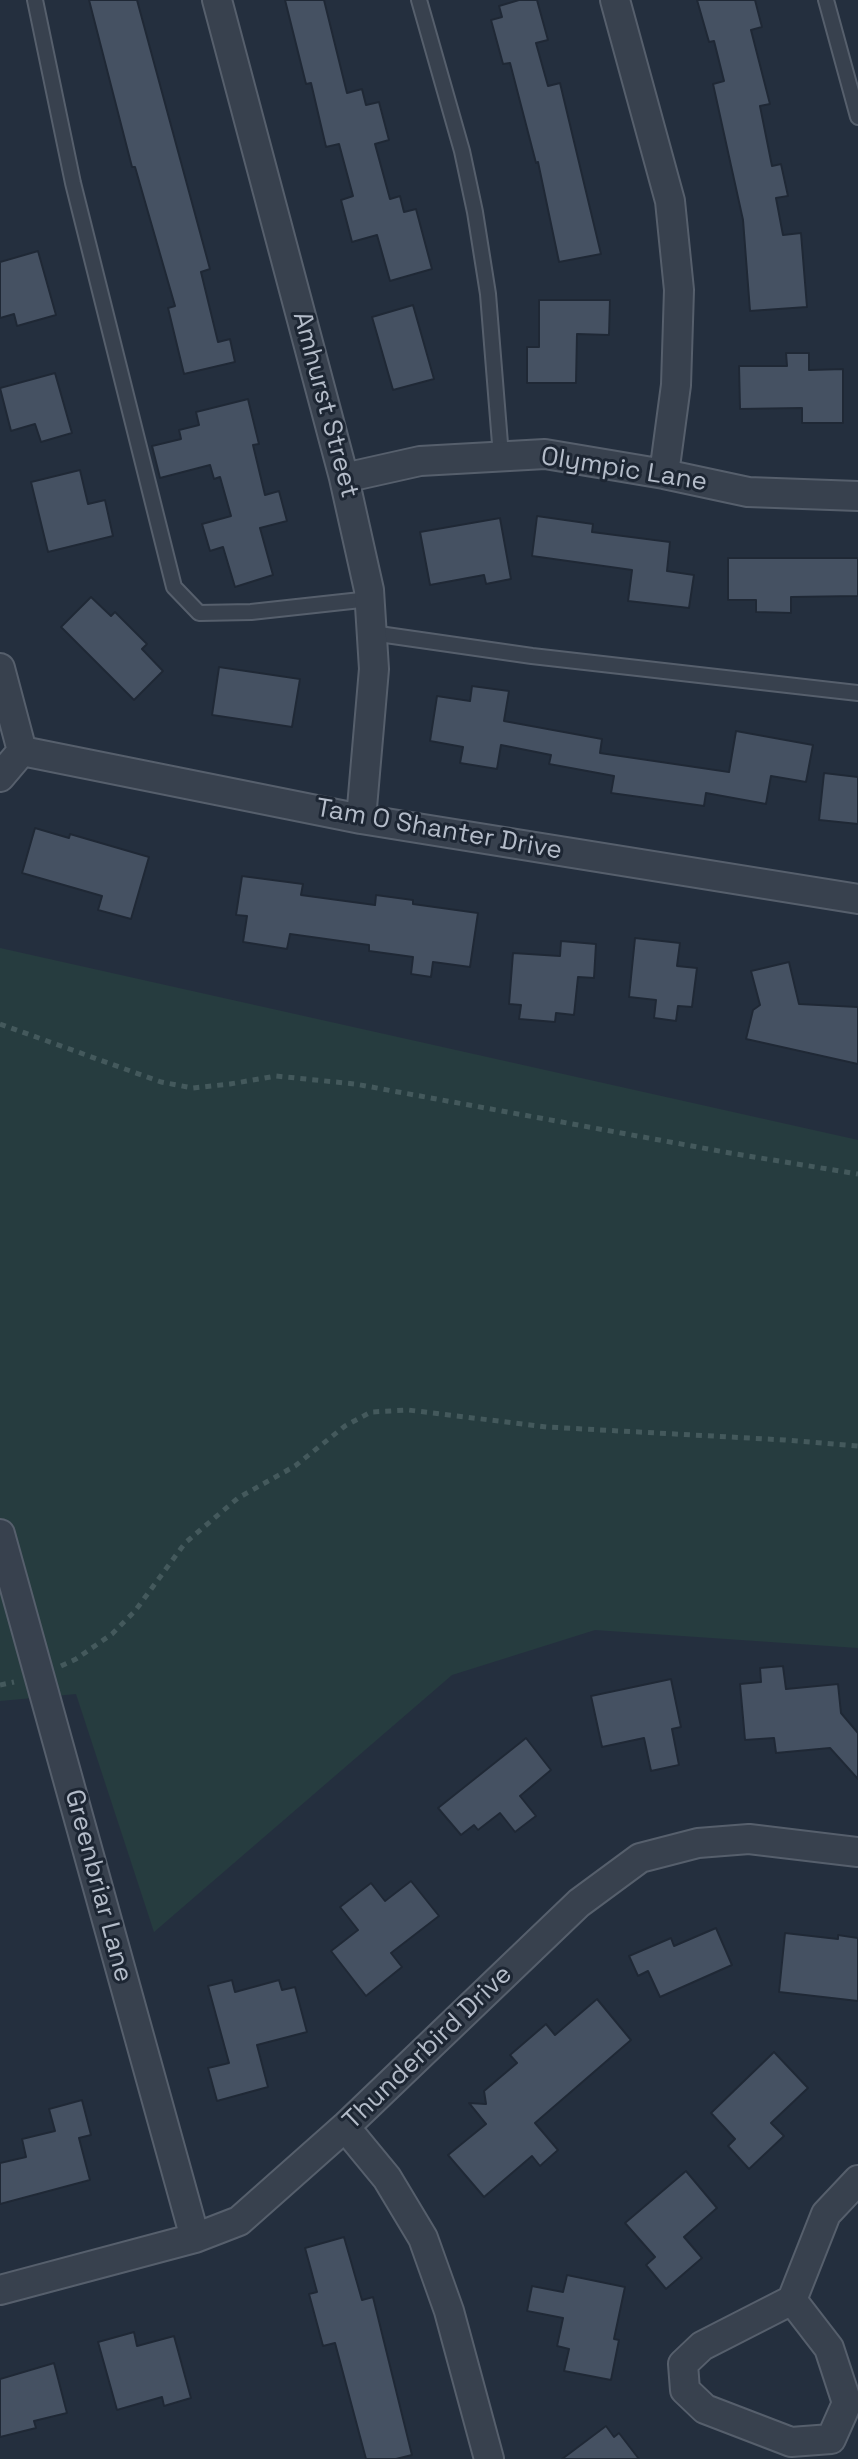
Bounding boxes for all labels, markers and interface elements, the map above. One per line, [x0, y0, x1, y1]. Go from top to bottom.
street label: Amhurst Street [285, 309, 365, 501]
street label: Olympic Lane [539, 441, 709, 499]
street label: Tam O Shanter Drive [314, 793, 564, 867]
street label: Greenbriar Lane [57, 1786, 139, 1986]
street label: Thunderbird Drive [337, 1959, 519, 2137]

